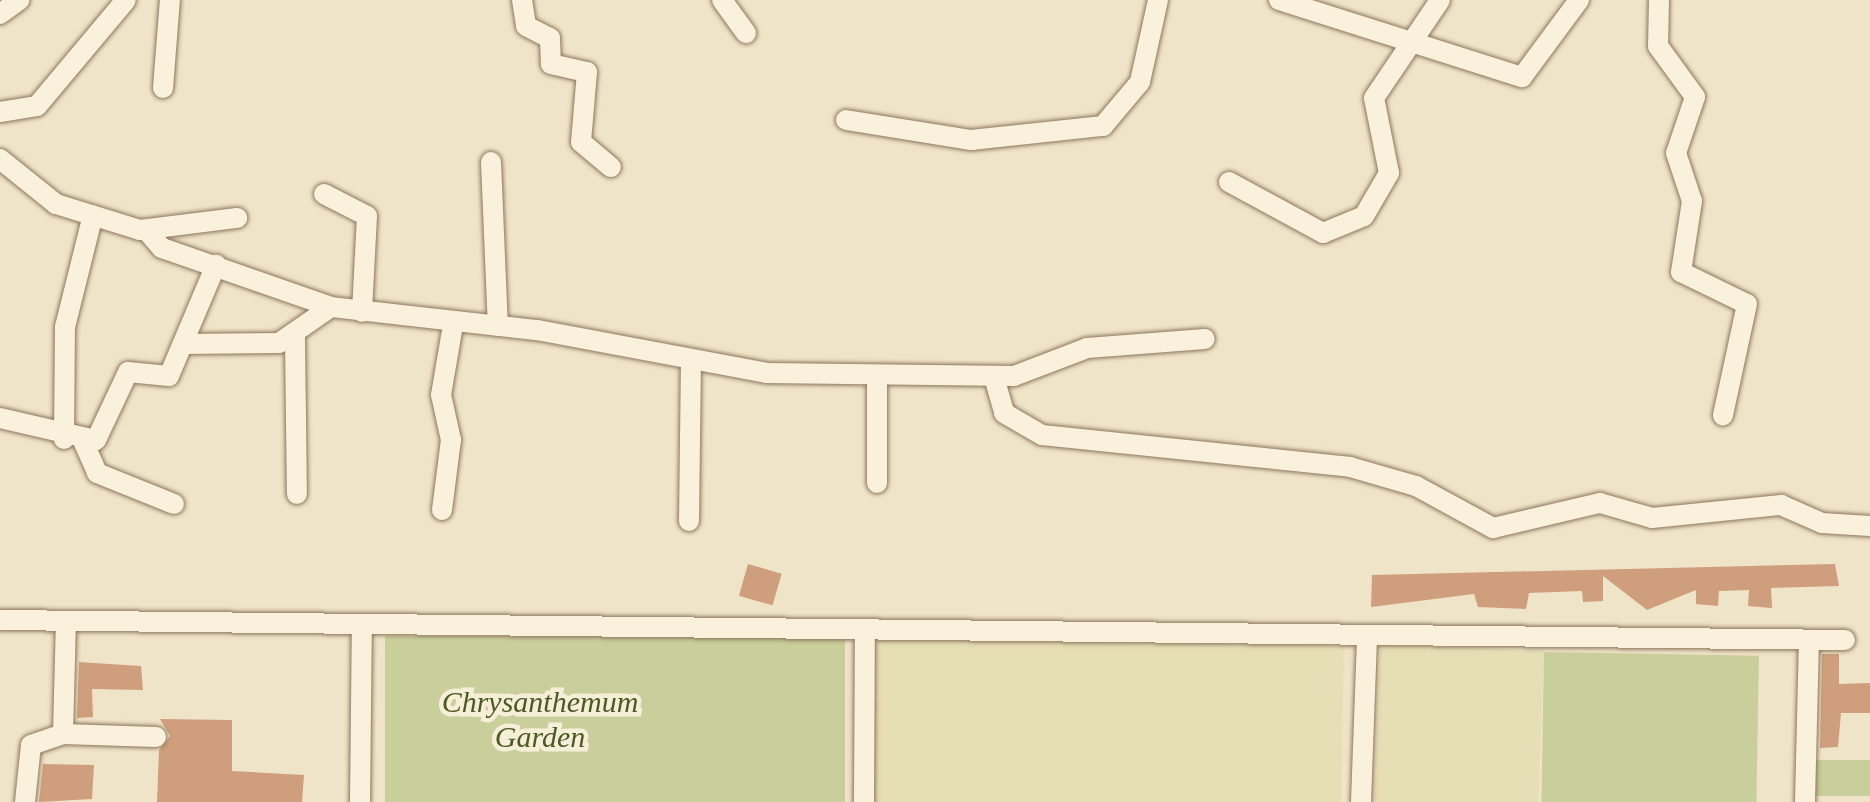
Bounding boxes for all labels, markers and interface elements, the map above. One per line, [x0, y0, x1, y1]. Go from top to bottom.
park label: Chrysanthemum Garden [442, 684, 638, 754]

